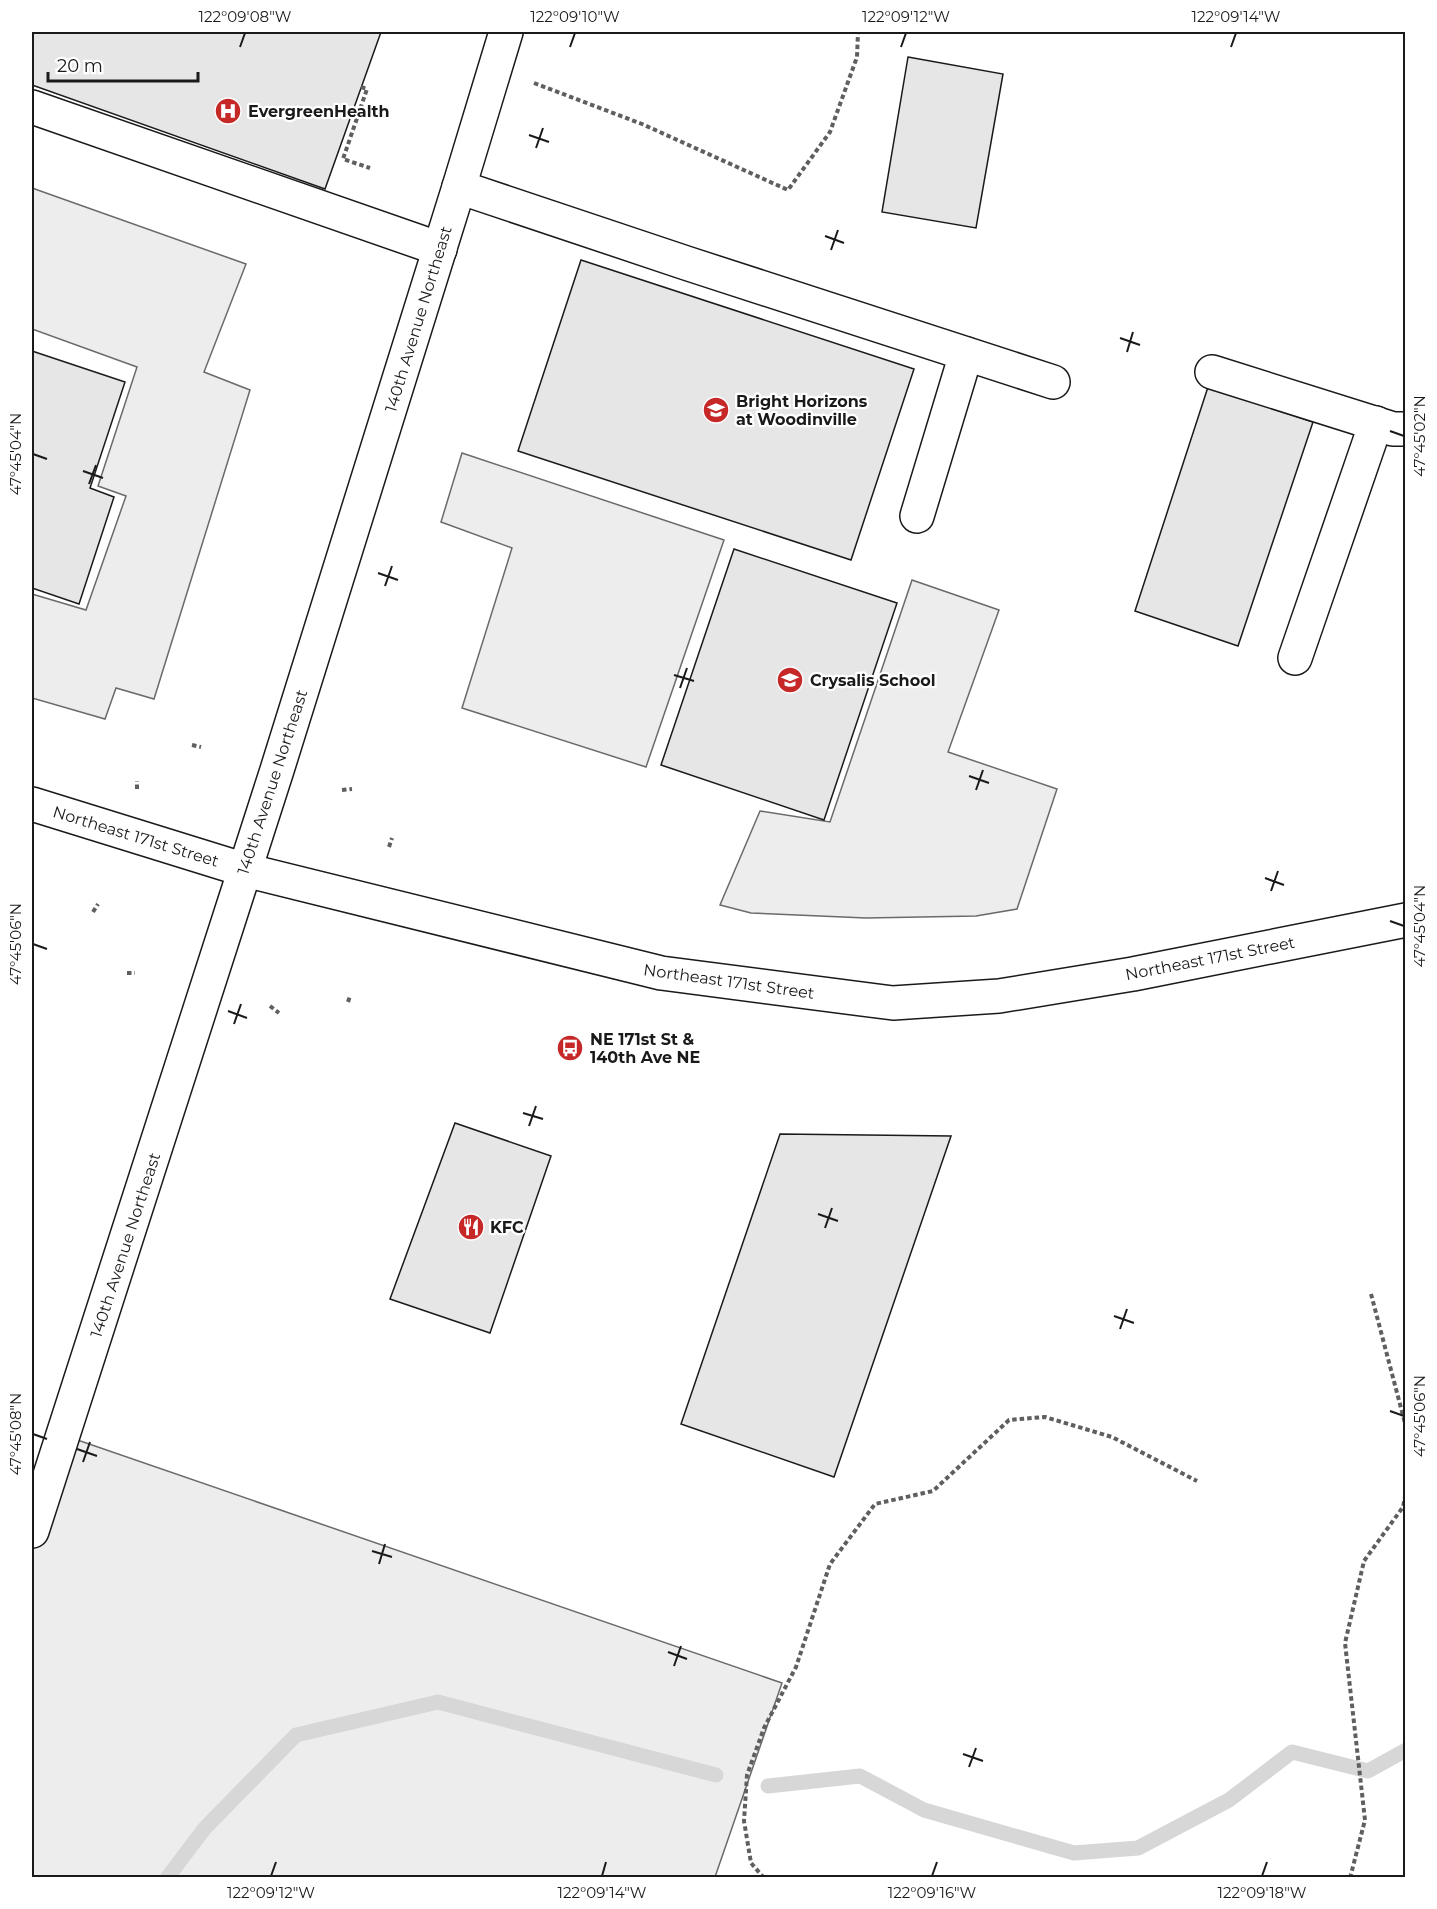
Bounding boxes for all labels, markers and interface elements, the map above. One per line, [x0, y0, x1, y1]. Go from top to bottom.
text: 122°09'08"W [199, 7, 292, 26]
text: 122°09'10"W [530, 7, 620, 26]
text: 122°09'12"W [862, 7, 950, 26]
text: 122°09'14"W [1192, 7, 1281, 26]
scale bar [48, 45, 198, 83]
text: 20 m [57, 55, 103, 77]
hospital icon: EvergreenHealth [213, 96, 243, 126]
place label: EvergreenHealth [248, 102, 390, 121]
street label: 140th Avenue Northeast [381, 223, 456, 414]
place label: Bright Horizons at Woodinville [736, 392, 868, 429]
school or university icon: Bright Horizons at Woodinville [701, 395, 731, 425]
text: 47°45'02"N [1410, 395, 1429, 477]
text: 47°45'04"N [6, 413, 25, 495]
school or university icon: Crysalis School [775, 665, 805, 695]
place label: Crysalis School [810, 671, 935, 690]
street label: 140th Avenue Northeast [234, 687, 312, 877]
street label: Northeast 171st Street [51, 802, 222, 871]
text: 47°45'04"N [1410, 885, 1429, 967]
text: 47°45'06"N [6, 903, 25, 985]
street label: Northeast 171st Street [1124, 933, 1297, 984]
street label: Northeast 171st Street [642, 960, 816, 1003]
place label: NE 171st St & 140th Ave NE [590, 1030, 700, 1067]
bus stop icon: NE 171st St & 140th Ave NE [555, 1033, 585, 1063]
street label: 140th Avenue Northeast [87, 1150, 165, 1340]
restaurant icon: KFC [456, 1212, 486, 1242]
place label: KFC [490, 1218, 524, 1237]
text: 47°45'06"N [1410, 1375, 1429, 1457]
text: 47°45'08"N [6, 1393, 25, 1475]
text: 122°09'12"W [227, 1883, 315, 1902]
text: 122°09'14"W [558, 1883, 647, 1902]
text: 122°09'16"W [888, 1883, 977, 1902]
text: 122°09'18"W [1218, 1883, 1307, 1902]

